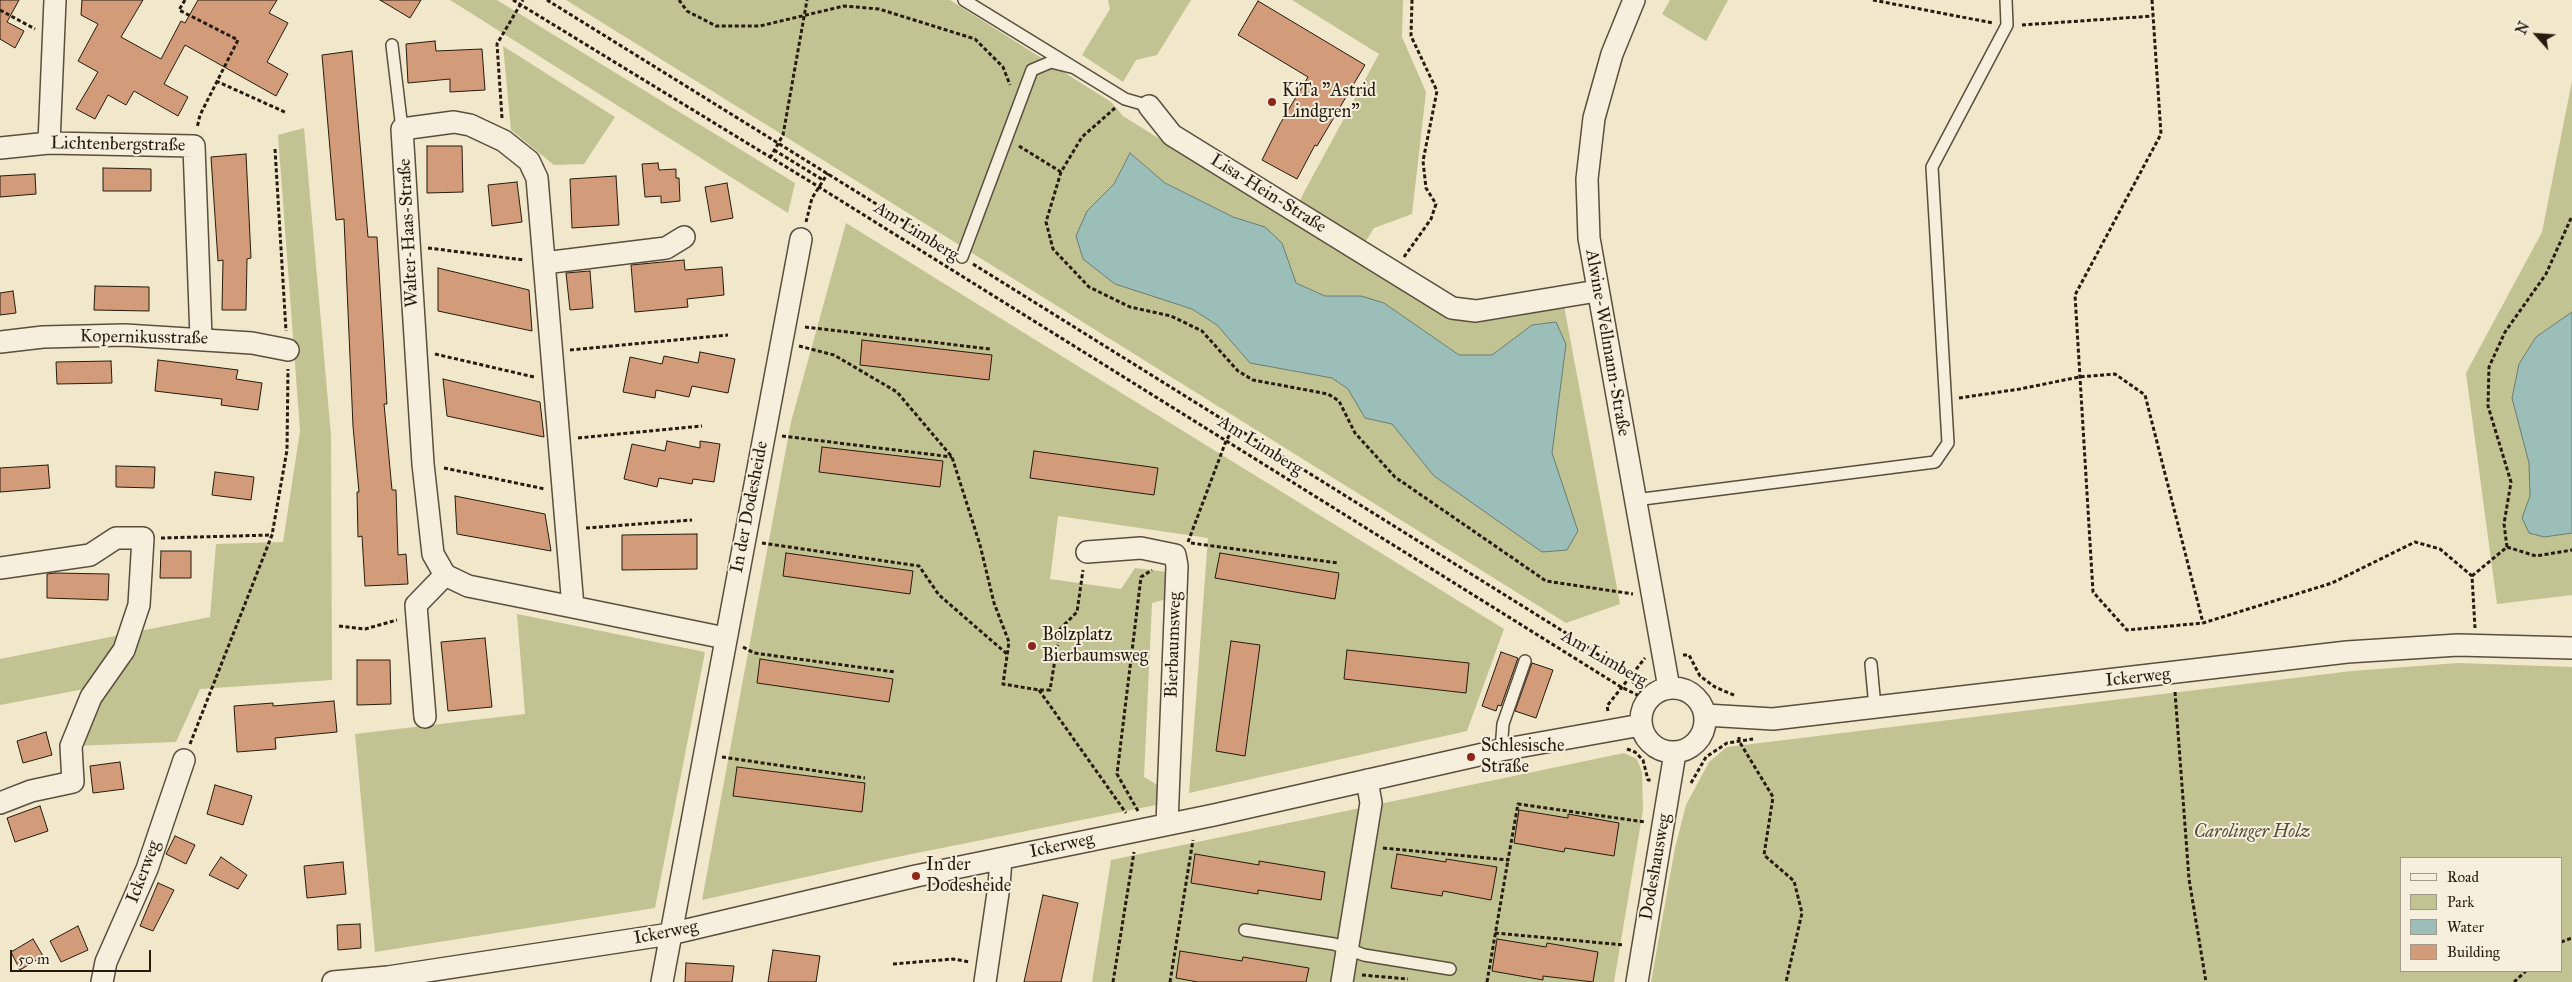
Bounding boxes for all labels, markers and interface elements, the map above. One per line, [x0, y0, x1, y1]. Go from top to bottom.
north arrow [2512, 10, 2562, 60]
text: N [2513, 19, 2533, 37]
place label: KiTa "Astrid Lindgren" [1282, 81, 1376, 124]
marker: KiTa "Astrid Lindgren" [1266, 96, 1278, 108]
street label: Lichtenbergstraße [50, 133, 186, 157]
street label: Lisa-Hein-Straße [1206, 150, 1330, 238]
street label: Walter-Haas-Straße [394, 158, 424, 308]
street label: Am Limberg [870, 197, 962, 267]
street label: Alwine-Wellmann-Straße [1580, 248, 1634, 438]
street label: Kopernikusstraße [80, 326, 208, 350]
street label: Am Limberg [1214, 411, 1306, 481]
street label: In der Dodesheide [727, 439, 773, 575]
street label: Bierbaumsweg [1161, 592, 1187, 698]
place label: Bolzplatz Bierbaumsweg [1042, 625, 1148, 668]
street label: Am Limberg [1557, 626, 1651, 692]
marker: Bolzplatz Bierbaumsweg [1026, 640, 1038, 652]
street label: Ickerweg [2105, 664, 2171, 692]
place label: Schlesische Straße [1481, 736, 1564, 779]
marker: Schlesische Straße [1465, 751, 1477, 763]
street label: Dodeshausweg [1636, 812, 1676, 922]
park label: Carolinger Holz [2194, 822, 2310, 844]
street label: Ickerweg [1028, 829, 1096, 863]
street label: Ickerweg [122, 838, 166, 906]
place label: In der Dodesheide [926, 855, 1011, 898]
legend [2400, 857, 2562, 972]
text: Road [2447, 868, 2479, 886]
marker: In der Dodesheide [910, 870, 922, 882]
text: Park [2447, 893, 2474, 911]
street label: Ickerweg [632, 916, 700, 950]
text: Water [2447, 918, 2484, 936]
scale bar [12, 940, 154, 972]
text: Building [2447, 943, 2500, 961]
text: 50 m [18, 950, 50, 968]

